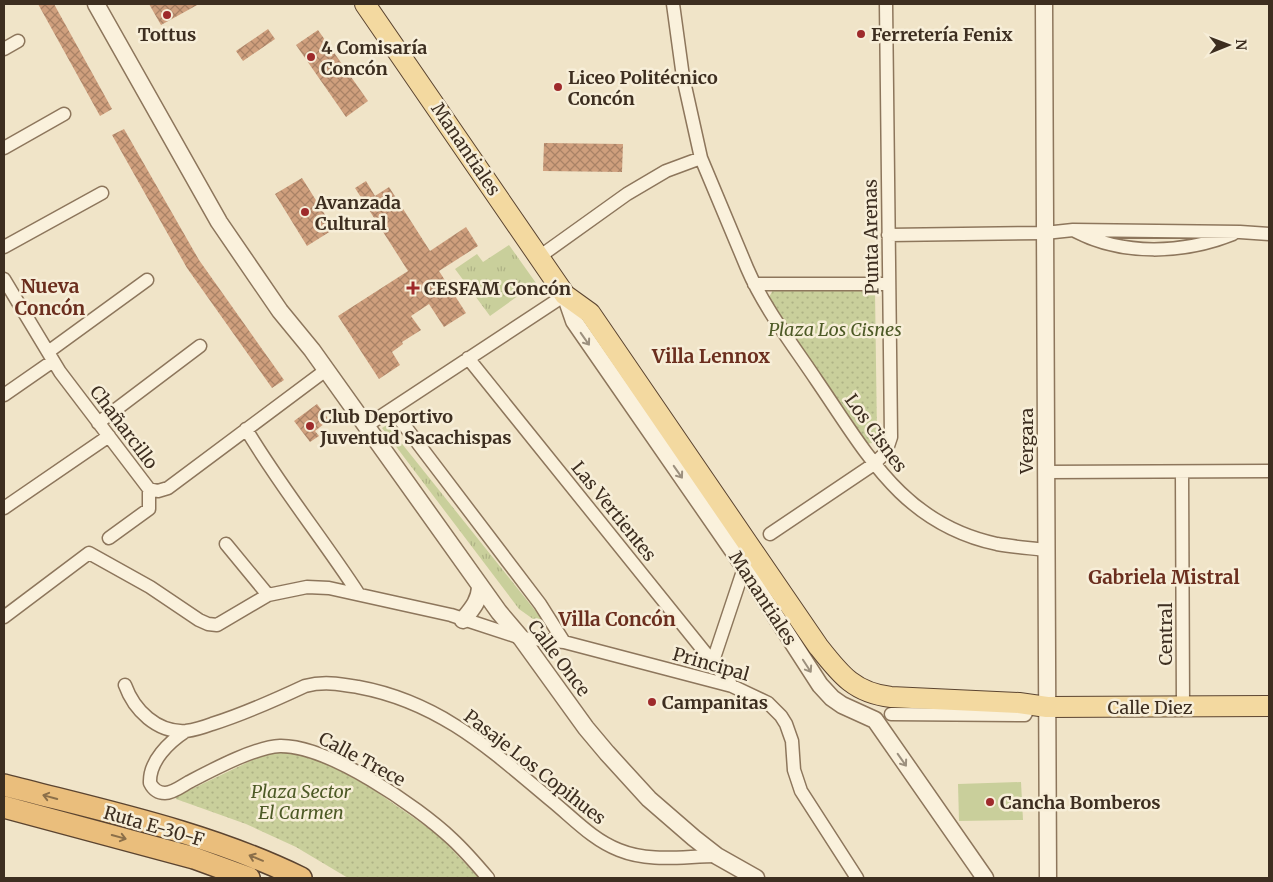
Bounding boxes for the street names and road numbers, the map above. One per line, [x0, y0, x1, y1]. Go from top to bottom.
street label: Manantiales [426, 98, 506, 200]
street label: Punta Arenas [858, 179, 884, 295]
street label: Chañarcillo [85, 381, 163, 473]
street label: Los Cisnes [840, 389, 912, 477]
street label: Vergara [1015, 408, 1038, 475]
street label: Las Vertientes [567, 456, 661, 566]
street label: Manantiales [724, 547, 802, 649]
street label: Central [1154, 602, 1177, 665]
street label: Calle Once [523, 615, 595, 701]
street label: Principal [670, 642, 752, 686]
street label: Calle Diez [1108, 696, 1193, 719]
street label: Pasaje Los Copihues [460, 705, 611, 830]
street label: Calle Trece [315, 727, 409, 791]
street label: Ruta E-30-F [101, 801, 207, 851]

